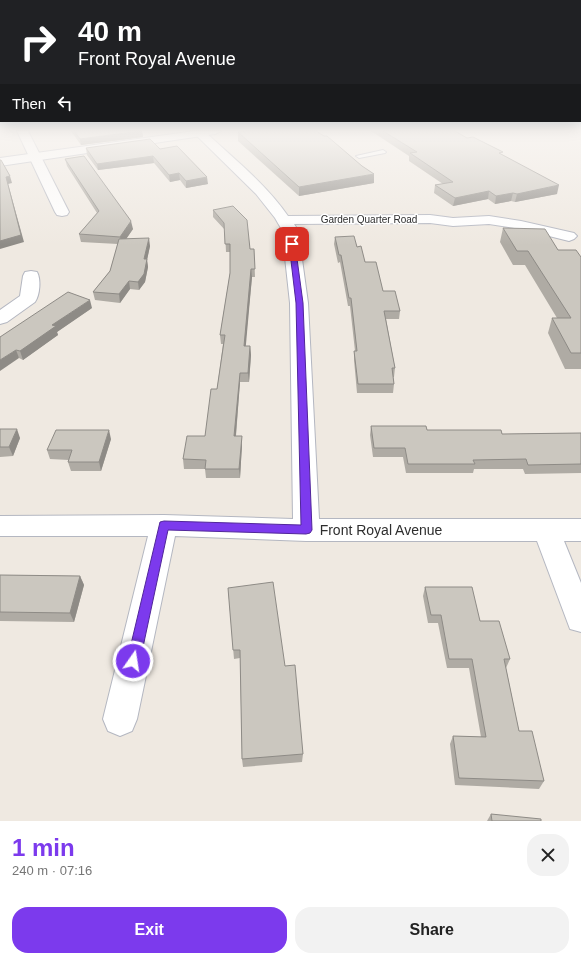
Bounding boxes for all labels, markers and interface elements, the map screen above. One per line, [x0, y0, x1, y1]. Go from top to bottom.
icon: right [12, 16, 64, 68]
text: 40 m [78, 16, 142, 47]
text: Front Royal Avenue [78, 49, 236, 69]
icon: left [54, 92, 76, 114]
text: Then [12, 95, 46, 112]
street label: Garden Quarter Road [321, 214, 417, 225]
pin [275, 227, 309, 261]
icon: arrive [281, 233, 303, 255]
street label: Front Royal Avenue [320, 522, 443, 538]
position arrow [112, 640, 154, 682]
text: 1 min [12, 834, 75, 861]
button: close [527, 834, 569, 876]
text: 240 m · 07:16 [12, 863, 92, 878]
button: Exit [12, 907, 287, 953]
button: Share [295, 907, 569, 953]

